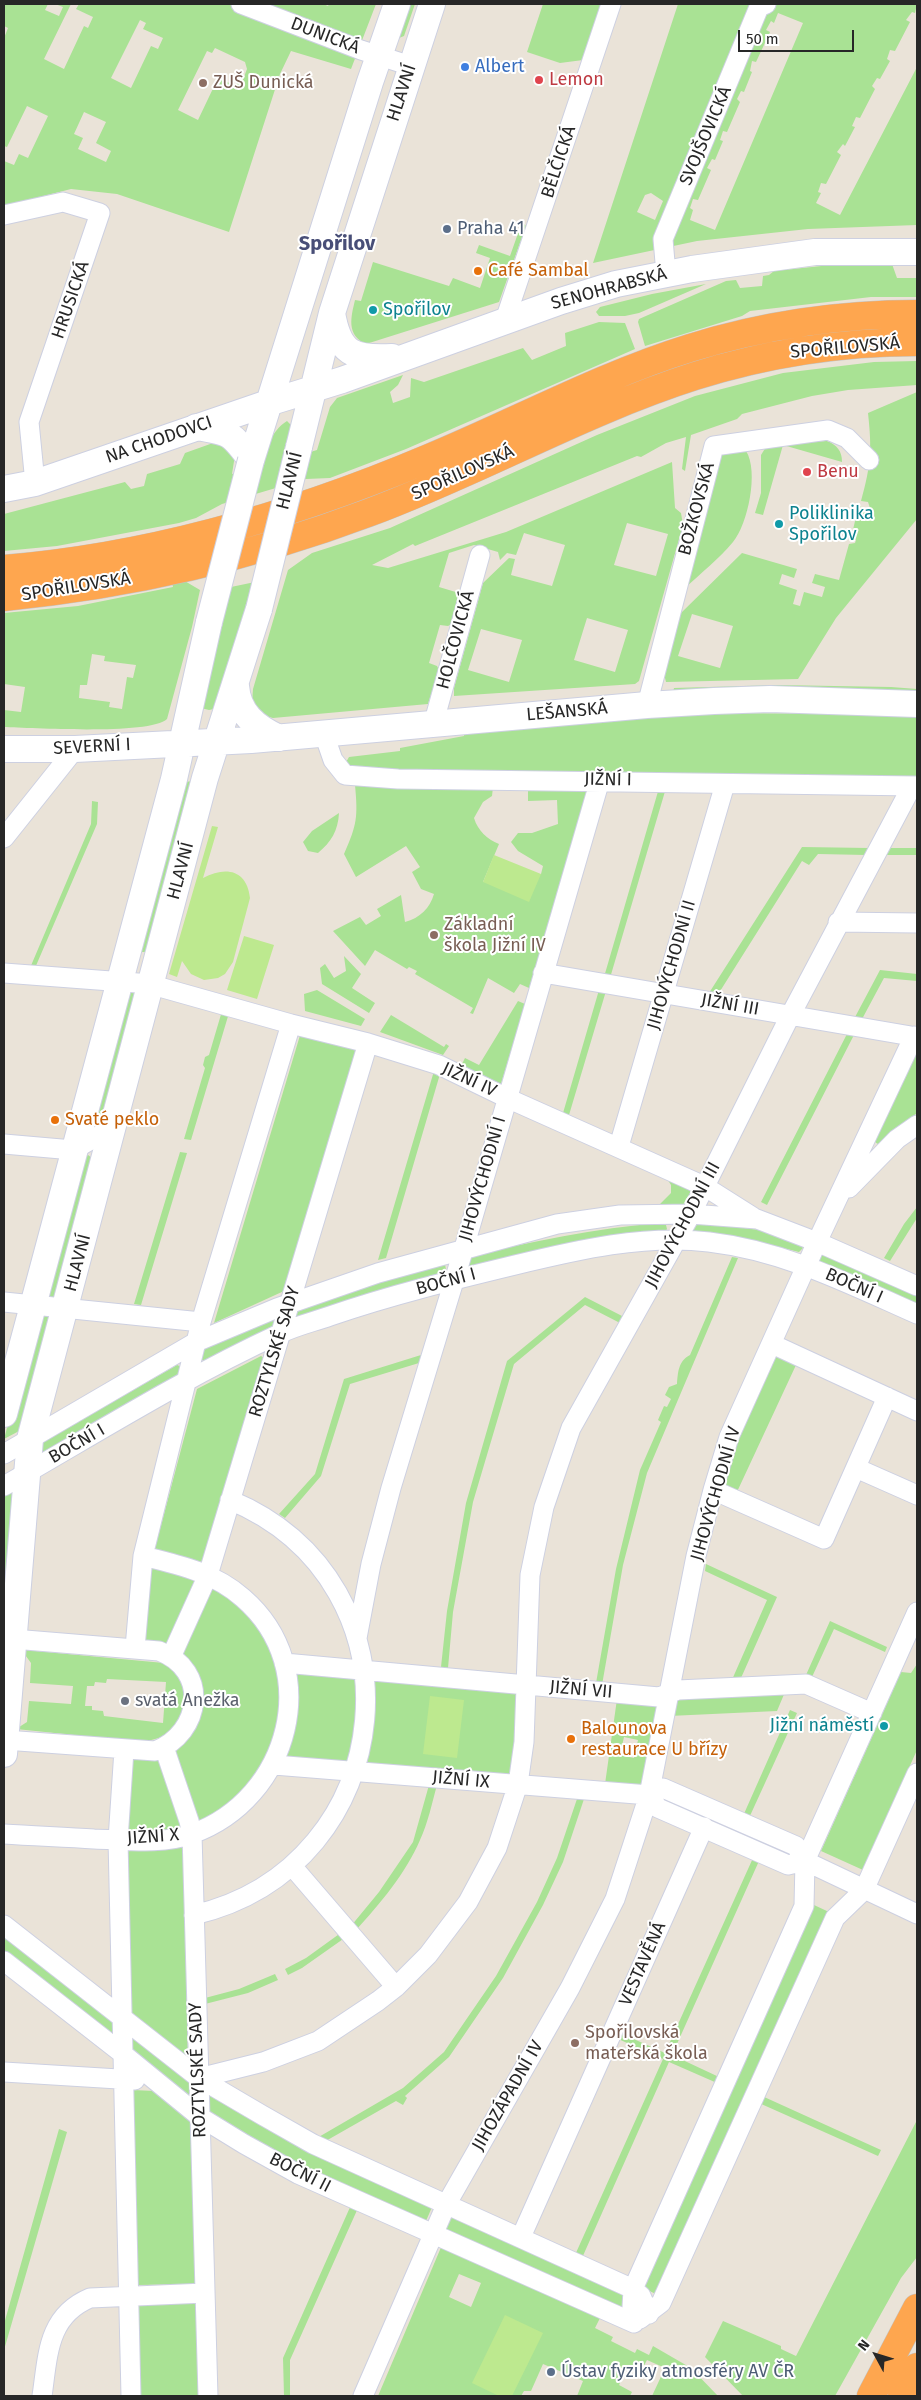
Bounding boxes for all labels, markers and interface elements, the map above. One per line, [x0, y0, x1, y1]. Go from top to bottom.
street label: DUNICKÁ [287, 13, 363, 59]
scale bar [741, 20, 857, 52]
text: 50 m [746, 30, 779, 48]
place label: Albert [475, 56, 525, 78]
marker: Albert [459, 61, 471, 73]
street label: HLAVNÍ [383, 62, 421, 124]
place label: Lemon [549, 69, 604, 91]
place label: ZUŠ Dunická [213, 72, 314, 94]
marker: Lemon [533, 74, 545, 86]
marker: ZUŠ Dunická [197, 77, 209, 89]
street label: SVOJŠOVICKÁ [675, 83, 737, 189]
street label: BĚLČICKÁ [537, 123, 581, 201]
place label: Praha 41 [457, 218, 525, 240]
marker: Praha 41 [441, 223, 453, 235]
district label: Spořilov [299, 232, 375, 256]
street label: HRUSICKÁ [48, 258, 94, 342]
place label: Café Sambal [488, 260, 589, 282]
street label: SENOHRABSKÁ [549, 263, 669, 315]
marker: Café Sambal [472, 265, 484, 277]
place label: Spořilov [383, 299, 451, 321]
marker: Spořilov [367, 304, 379, 316]
street label: SPOŘILOVSKÁ [789, 332, 901, 364]
street label: NA CHODOVCI [103, 412, 215, 468]
street label: SPOŘILOVSKÁ [408, 441, 518, 505]
street label: HLAVNÍ [272, 450, 308, 512]
street label: BOŽKOVSKÁ [674, 460, 720, 558]
place label: Benu [817, 461, 859, 483]
marker: Benu [801, 466, 813, 478]
place label: Poliklinika Spořilov [789, 503, 874, 546]
marker: Poliklinika Spořilov [773, 518, 785, 530]
street label: SPOŘILOVSKÁ [20, 568, 132, 606]
street label: HOLČOVICKÁ [432, 588, 480, 692]
street label: LEŠANSKÁ [525, 698, 609, 726]
street label: SEVERNÍ I [53, 734, 131, 760]
street label: JIŽNÍ I [584, 769, 632, 791]
street label: HLAVNÍ [163, 840, 199, 902]
street label: JIHOVÝCHODNÍ II [643, 898, 701, 1032]
place label: Základní škola Jižní IV [444, 914, 546, 956]
marker: Základní škola Jižní IV [428, 929, 440, 941]
street label: JIŽNÍ III [699, 989, 761, 1021]
street label: JIŽNÍ IV [438, 1058, 500, 1102]
place label: Svaté peklo [65, 1109, 159, 1131]
marker: Svaté peklo [49, 1114, 61, 1126]
street label: JIHOVÝCHODNÍ I [455, 1114, 511, 1244]
street label: JIHOVÝCHODNÍ III [641, 1158, 725, 1292]
street label: HLAVNÍ [60, 1232, 96, 1294]
street label: BOČNÍ I [414, 1264, 478, 1300]
street label: BOČNÍ I [822, 1264, 886, 1308]
street label: ROZTYLSKÉ SADY [245, 1284, 305, 1420]
street label: BOČNÍ I [45, 1419, 109, 1469]
street label: JIHOVÝCHODNÍ IV [686, 1424, 746, 1564]
street label: JIŽNÍ VII [549, 1676, 613, 1704]
place label: svatá Anežka [135, 1690, 240, 1712]
marker: svatá Anežka [119, 1695, 131, 1707]
place label: Jižní náměstí [770, 1715, 874, 1737]
place label: Balounova restaurace U břízy [581, 1718, 727, 1760]
marker: Jižní náměstí [878, 1720, 890, 1732]
marker: Balounova restaurace U břízy [565, 1733, 577, 1745]
street label: JIŽNÍ IX [431, 1767, 491, 1793]
street label: JIŽNÍ X [126, 1824, 180, 1850]
street label: VESTAVĚNÁ [615, 1919, 671, 2009]
street label: ROZTYLSKÉ SADY [185, 2002, 211, 2138]
place label: Spořilovská mateřská škola [585, 2022, 708, 2064]
street label: JIHOZÁPADNÍ IV [468, 2037, 548, 2155]
marker: Spořilovská mateřská škola [569, 2037, 581, 2049]
street label: BOČNÍ II [265, 2148, 335, 2198]
north arrow [851, 2330, 901, 2380]
text: N [854, 2336, 873, 2354]
place label: Ústav fyziky atmosféry AV ČR [561, 2361, 794, 2383]
marker: Ústav fyziky atmosféry AV ČR [545, 2366, 557, 2378]

